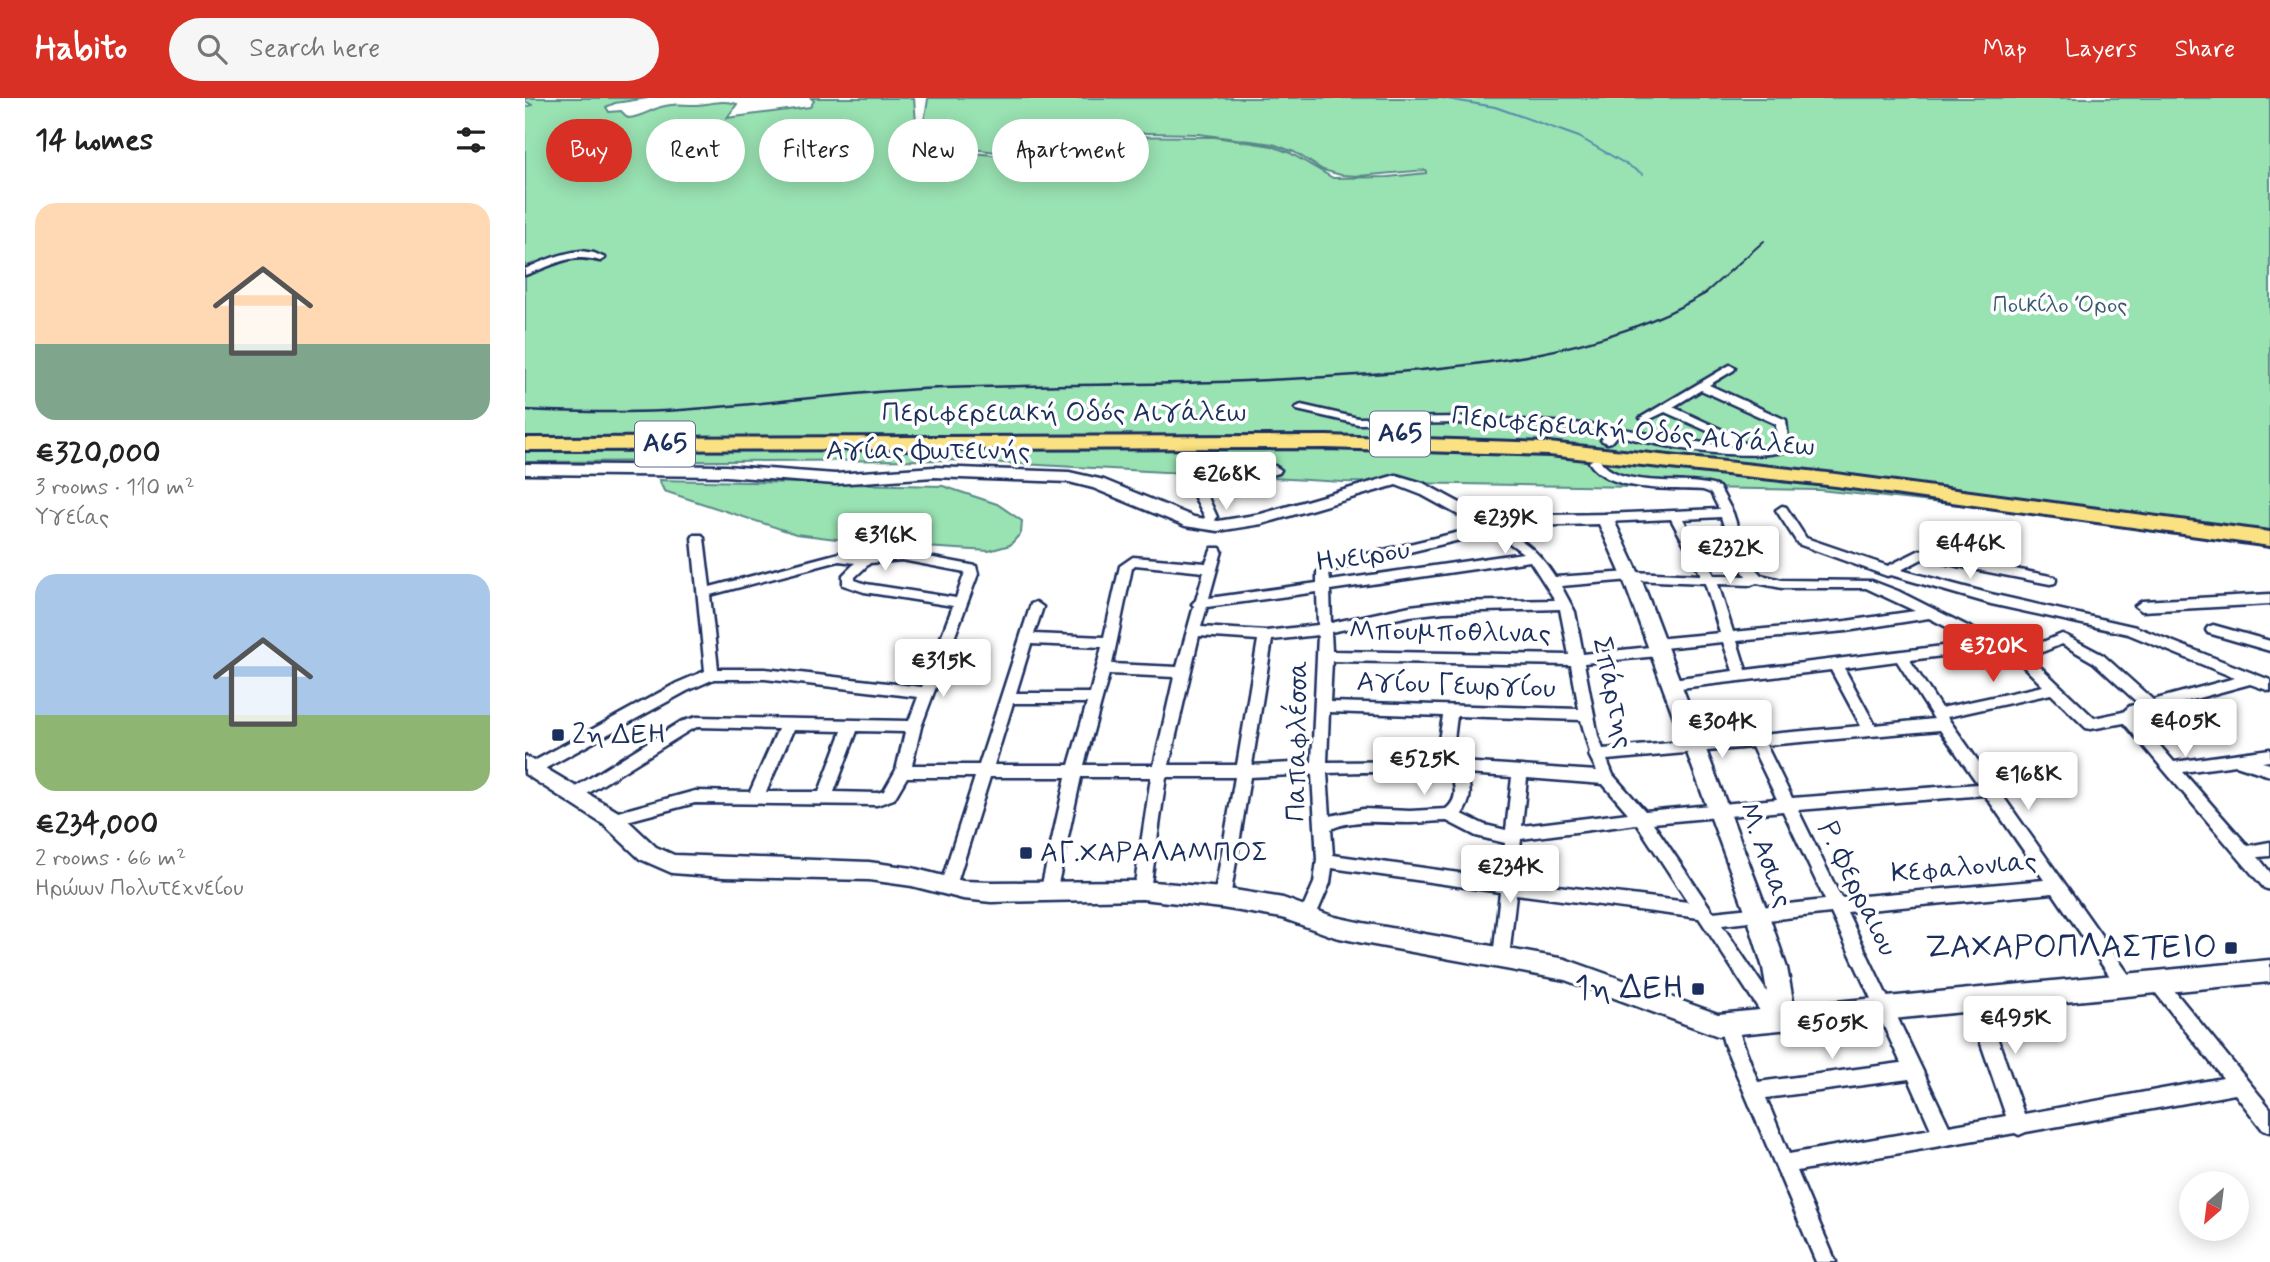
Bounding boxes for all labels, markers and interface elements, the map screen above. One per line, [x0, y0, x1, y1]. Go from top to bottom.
search box [169, 18, 659, 81]
text: Habito [35, 27, 127, 71]
icon: search [193, 30, 231, 68]
text: Search here [249, 32, 380, 66]
text: Map [1983, 34, 2027, 65]
text: Layers [2065, 34, 2137, 65]
text: Share [2175, 34, 2235, 65]
chip: Buy [546, 119, 632, 182]
chip: Rent [646, 119, 745, 182]
chip: Filters [759, 119, 874, 182]
chip: New [888, 119, 978, 182]
chip: Apartment [992, 119, 1149, 182]
text: 14 homes [35, 121, 153, 160]
icon: filters [452, 121, 490, 159]
icon: home [200, 248, 326, 374]
park label: Ποικίλο Όρος [1993, 291, 2127, 321]
street label: Περιφερειακή Οδός Αιγάλεω [882, 395, 1246, 432]
street label: Περιφερειακή Οδός Αιγάλεω [1450, 398, 1816, 466]
road number: Α65 [1370, 412, 1430, 456]
road number: Α65 [635, 422, 695, 466]
street label: Αγίας Φωτεινής [826, 433, 1030, 470]
text: €320,000 [35, 434, 161, 473]
pin: €268K [1177, 452, 1275, 512]
text: €268K [1192, 460, 1260, 490]
text: 3 rooms · 110 m² [35, 473, 195, 503]
pin: €239K [1456, 496, 1554, 556]
text: Υγείας [35, 503, 109, 533]
text: €239K [1473, 504, 1537, 534]
pin: €316K [836, 514, 934, 573]
text: €316K [854, 521, 916, 551]
pin: €446K [1921, 522, 2019, 581]
pin: €232K [1681, 526, 1779, 586]
text: €446K [1935, 529, 2005, 559]
street label: Ηνειρου [1314, 532, 1412, 582]
text: €232K [1697, 534, 1763, 564]
street label: Μπουμποθλινας [1349, 613, 1551, 653]
icon: home [200, 619, 326, 745]
pin: €320K [1944, 624, 2042, 684]
text: €320K [1959, 632, 2027, 662]
street label: Σπάρτης [1582, 634, 1642, 752]
pin: €315K [894, 640, 992, 699]
text: €315K [911, 647, 975, 677]
street label: Παπαφλέσσα [1278, 660, 1318, 822]
street label: Αγίου Γεωργίου [1356, 664, 1556, 708]
pin: €304K [1673, 700, 1771, 760]
pin: €405K [2136, 700, 2234, 759]
text: €405K [2150, 707, 2220, 737]
text: €304K [1688, 708, 1756, 738]
place label: 2η ΔΕΗ [572, 717, 666, 754]
marker: 2η ΔΕΗ [550, 727, 566, 743]
pin: €525K [1375, 738, 1473, 797]
text: €525K [1389, 745, 1459, 775]
pin: €168K [1979, 752, 2077, 812]
text: €168K [1995, 760, 2061, 790]
street label: Μ. Ασιας [1729, 797, 1801, 913]
text: €234,000 [35, 805, 158, 844]
street label: Ρ. Φερραιου [1808, 815, 1906, 963]
place label: ΑΓ.ΧΑΡΑΛΑΜΠΟΣ [1040, 835, 1268, 872]
street label: Κεφαλονιας [1889, 843, 2039, 893]
text: 2 rooms · 66 m² [35, 844, 186, 874]
marker: ΑΓ.ΧΑΡΑΛΑΜΠΟΣ [1018, 845, 1034, 861]
pin: €234K [1461, 846, 1559, 905]
text: €234K [1477, 853, 1543, 883]
text: Ηρώων Πολυτεχνείου [35, 874, 244, 904]
place label: ΖΑΧΑΡΟΠΛΑΣΤΕΙΟ [1925, 926, 2217, 970]
marker: ΖΑΧΑΡΟΠΛΑΣΤΕΙΟ [2223, 940, 2239, 956]
place label: 1η ΔΕΗ [1575, 967, 1684, 1011]
marker: 1η ΔΕΗ [1690, 981, 1706, 997]
pin: €495K [1966, 996, 2064, 1056]
pin: €505K [1783, 1002, 1881, 1061]
text: €495K [1979, 1004, 2051, 1034]
text: €505K [1796, 1009, 1868, 1039]
north arrow [2179, 1171, 2249, 1241]
map controls [2179, 1171, 2249, 1241]

